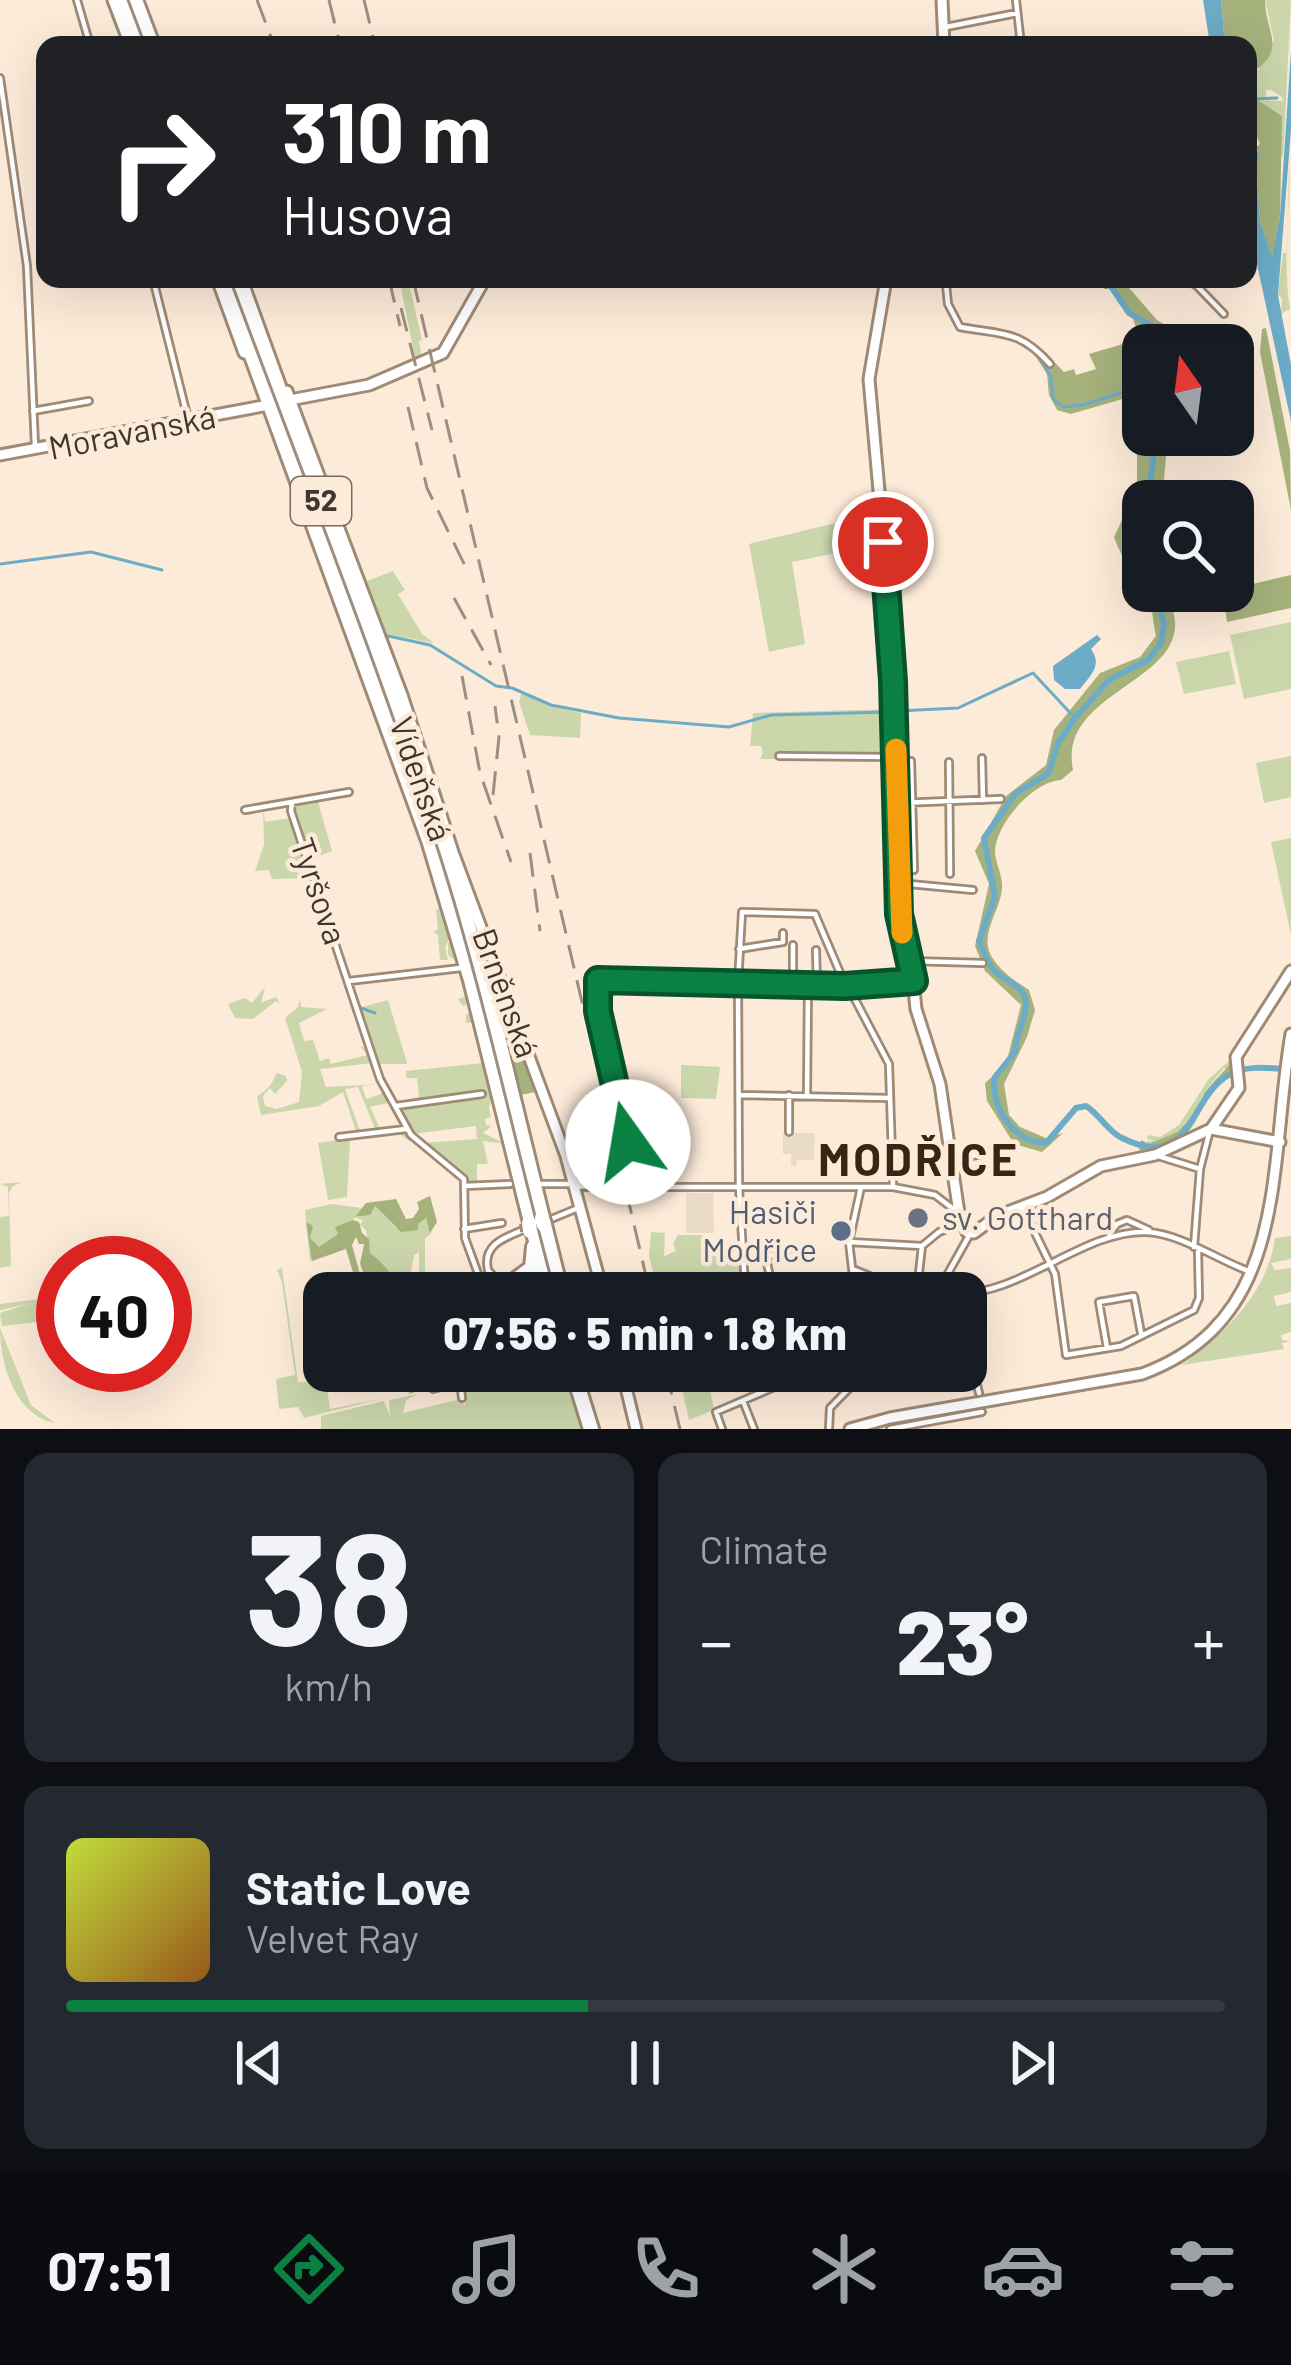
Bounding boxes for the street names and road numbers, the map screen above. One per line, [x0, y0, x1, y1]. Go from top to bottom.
street label: Moravanská [45, 395, 219, 467]
road number: 52 [291, 477, 351, 525]
street label: Vídeňská [382, 711, 462, 846]
street label: Tyršova [283, 832, 357, 949]
street label: Brněnská [465, 923, 549, 1063]

